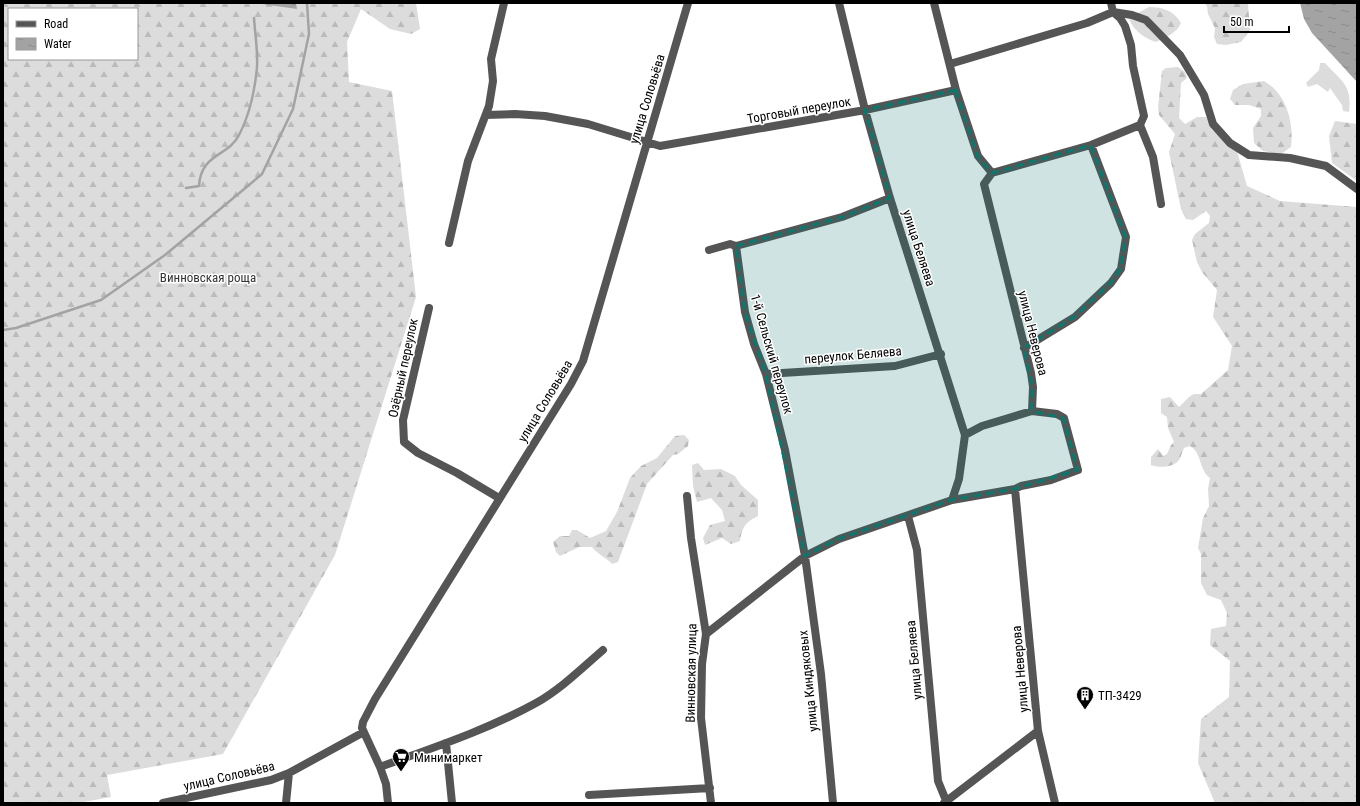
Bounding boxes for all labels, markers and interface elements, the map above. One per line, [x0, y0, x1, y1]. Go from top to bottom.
legend [8, 8, 138, 60]
scale bar [1224, 8, 1289, 34]
text: 50 m [1230, 15, 1254, 29]
text: Road [44, 17, 68, 31]
text: Water [44, 37, 72, 51]
street label: улица Соловьёва [626, 52, 668, 146]
street label: Торговый переулок [746, 93, 853, 127]
street label: улица Беляева [900, 208, 938, 288]
park label: Винновская роща [160, 270, 256, 285]
street label: улица Неверова [1015, 289, 1051, 377]
street label: 1-й Сельский переулок [748, 292, 796, 416]
street label: Озёрный переулок [385, 316, 421, 419]
street label: переулок Беляева [804, 343, 902, 367]
street label: улица Соловьёва [515, 357, 575, 445]
street label: улица Беляева [903, 620, 925, 700]
street label: Винновская улица [683, 623, 699, 723]
street label: улица Неверова [1009, 625, 1031, 713]
street label: улица Киндяковых [795, 629, 821, 732]
building icon: ТП-3429 [1075, 685, 1095, 710]
place label: ТП-3429 [1098, 688, 1142, 703]
supermarket icon: Минимаркет [391, 747, 411, 772]
place label: Минимаркет [414, 750, 483, 765]
street label: улица Соловьёва [182, 758, 276, 794]

